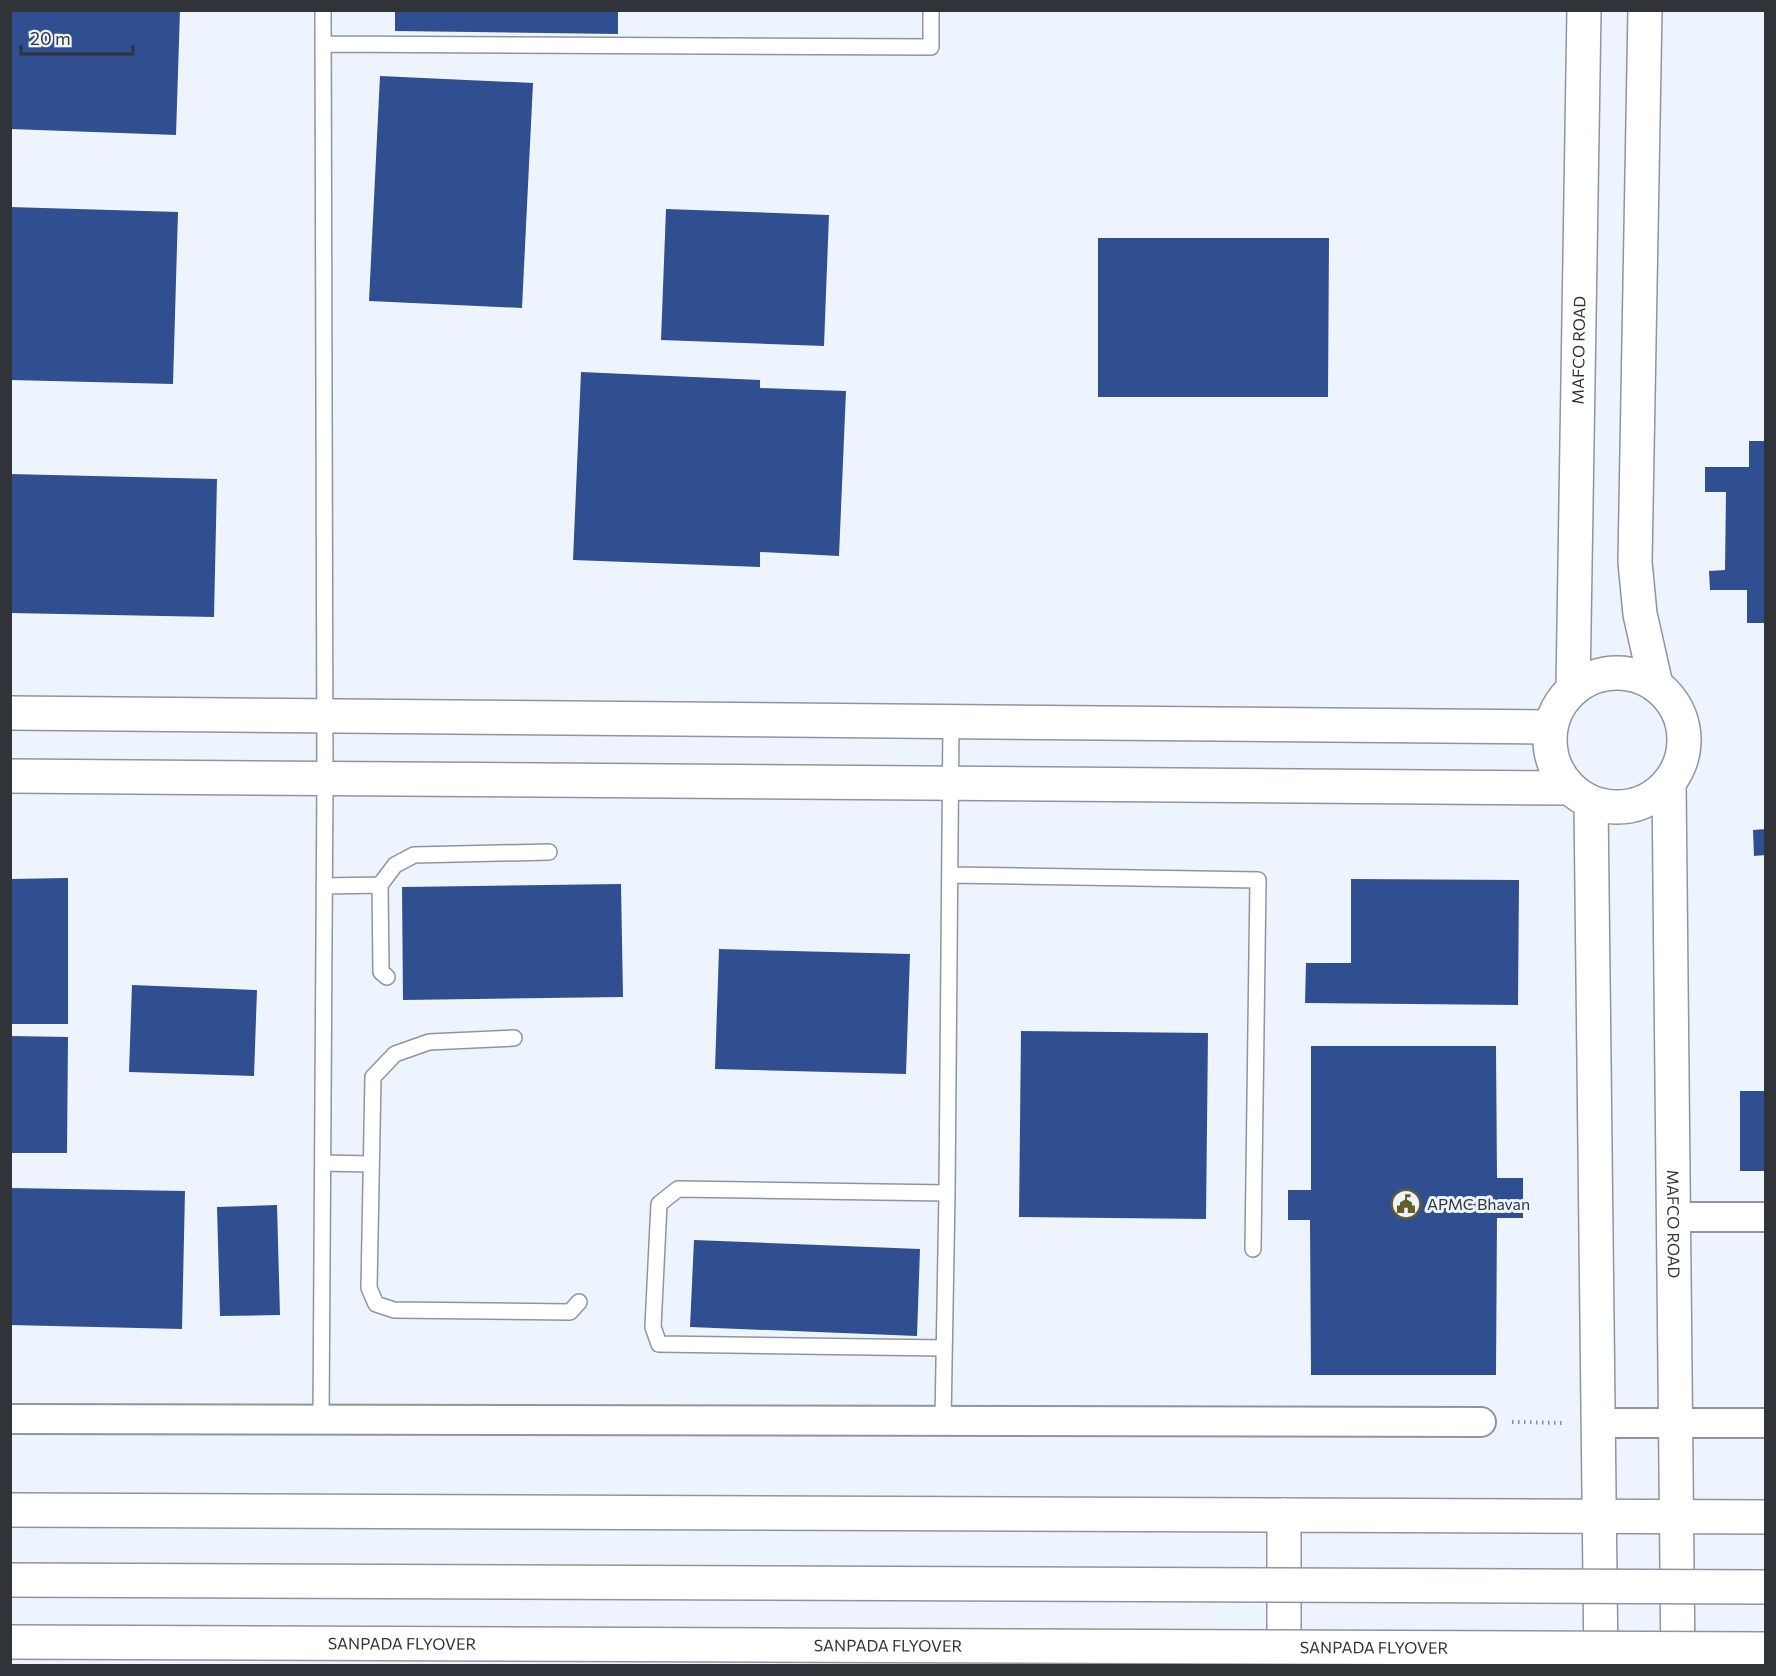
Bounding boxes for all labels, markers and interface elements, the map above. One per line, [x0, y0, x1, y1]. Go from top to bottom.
scale bar [21, 18, 134, 56]
text: 20 m [30, 27, 71, 49]
street label: MAFCO ROAD [1568, 296, 1588, 404]
street label: MAFCO ROAD [1664, 1170, 1684, 1278]
public building icon: APMC Bhavan [1390, 1188, 1422, 1220]
place label: APMC Bhavan [1427, 1194, 1530, 1213]
street label: SANPADA FLYOVER [328, 1633, 477, 1653]
street label: SANPADA FLYOVER [814, 1635, 963, 1655]
street label: SANPADA FLYOVER [1300, 1637, 1449, 1657]

